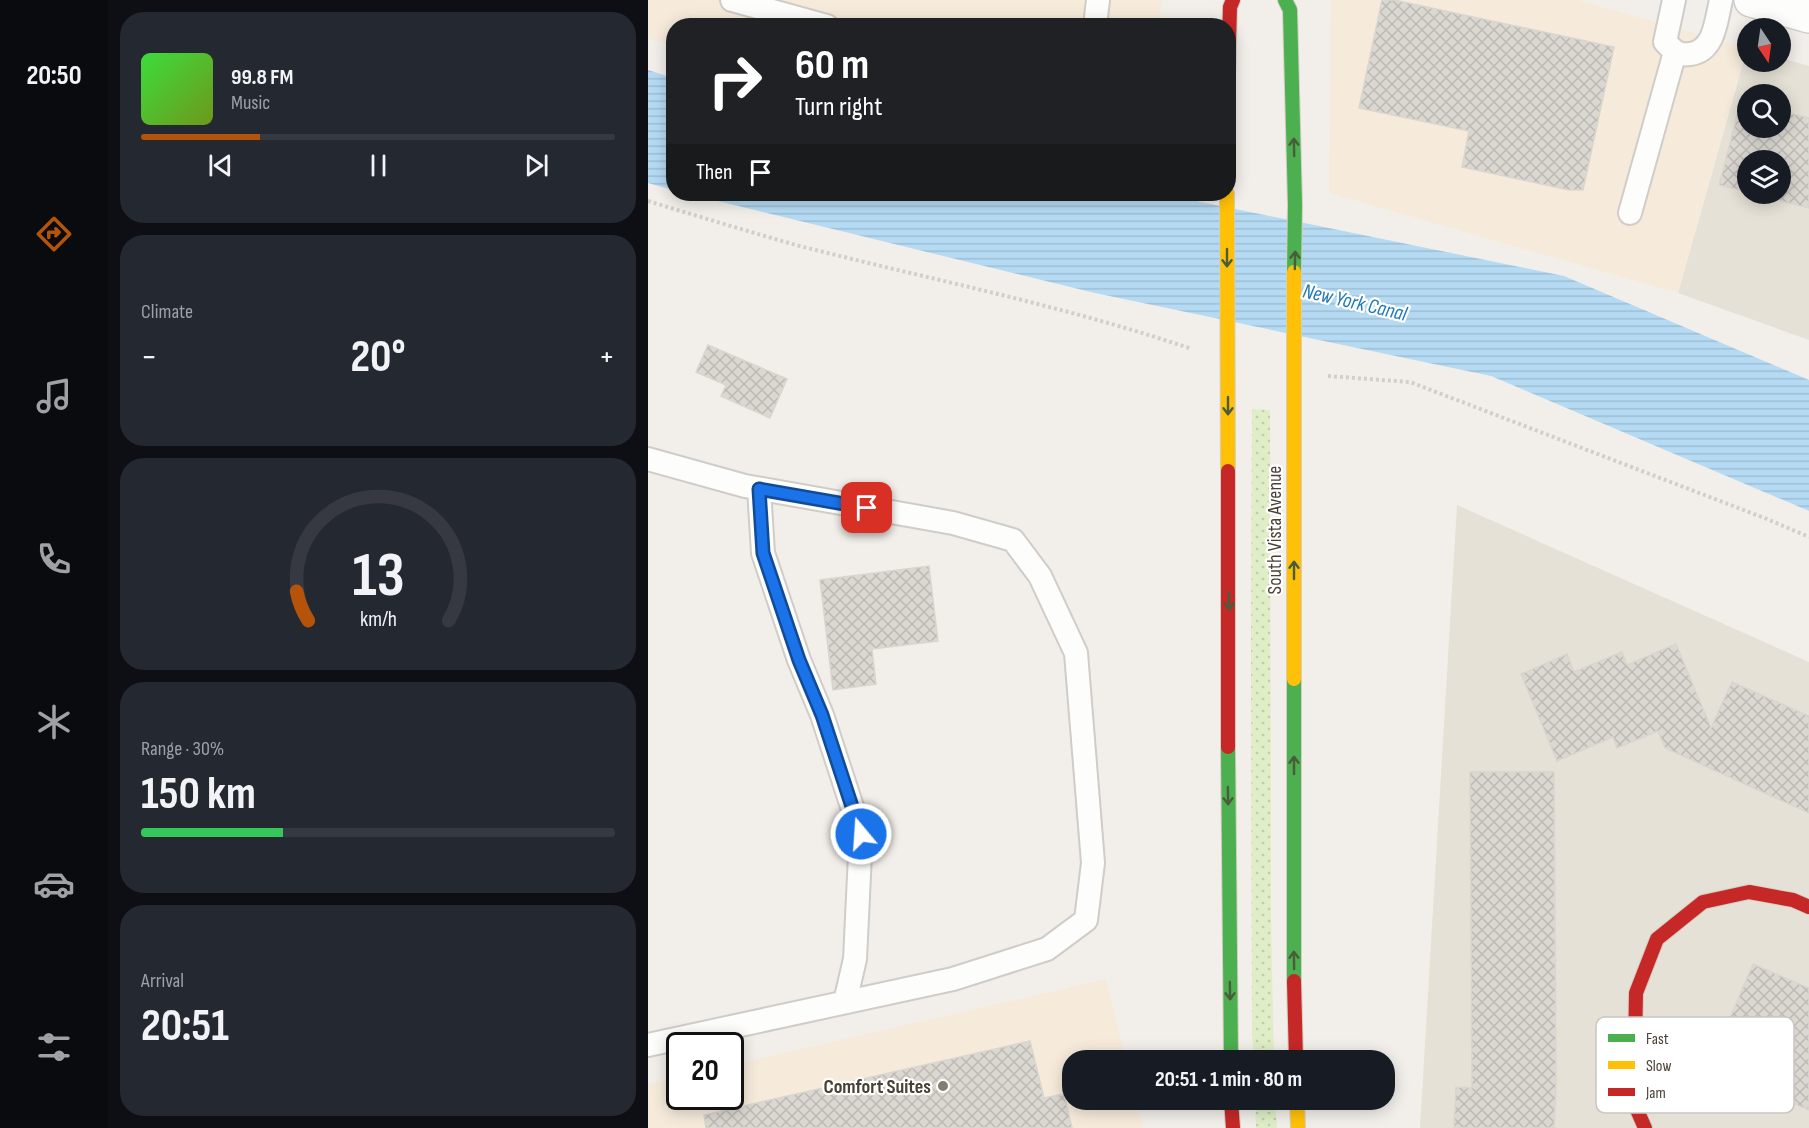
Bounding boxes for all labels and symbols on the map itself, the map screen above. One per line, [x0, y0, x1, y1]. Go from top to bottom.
north arrow [1737, 18, 1791, 72]
one-way arrow [1288, 137, 1299, 157]
one-way arrow [1221, 248, 1233, 268]
one-way arrow [1289, 250, 1301, 270]
water label: New York Canal [1300, 278, 1410, 327]
one-way arrow [1222, 396, 1234, 416]
street label: South Vista Avenue [1263, 466, 1287, 594]
pin [841, 482, 892, 533]
one-way arrow [1288, 561, 1300, 581]
one-way arrow [1223, 591, 1235, 611]
one-way arrow [1288, 756, 1300, 776]
one-way arrow [1222, 786, 1234, 806]
position arrow [829, 802, 893, 866]
one-way arrow [1288, 951, 1300, 971]
one-way arrow [1224, 981, 1236, 1001]
legend [1596, 1017, 1794, 1113]
text: Fast [1646, 1030, 1669, 1049]
speed limit sign: 20 [666, 1032, 744, 1110]
text: Slow [1646, 1057, 1671, 1076]
place label: Comfort Suites [824, 1075, 931, 1099]
marker: Comfort Suites [936, 1079, 950, 1093]
text: Jam [1645, 1084, 1666, 1103]

